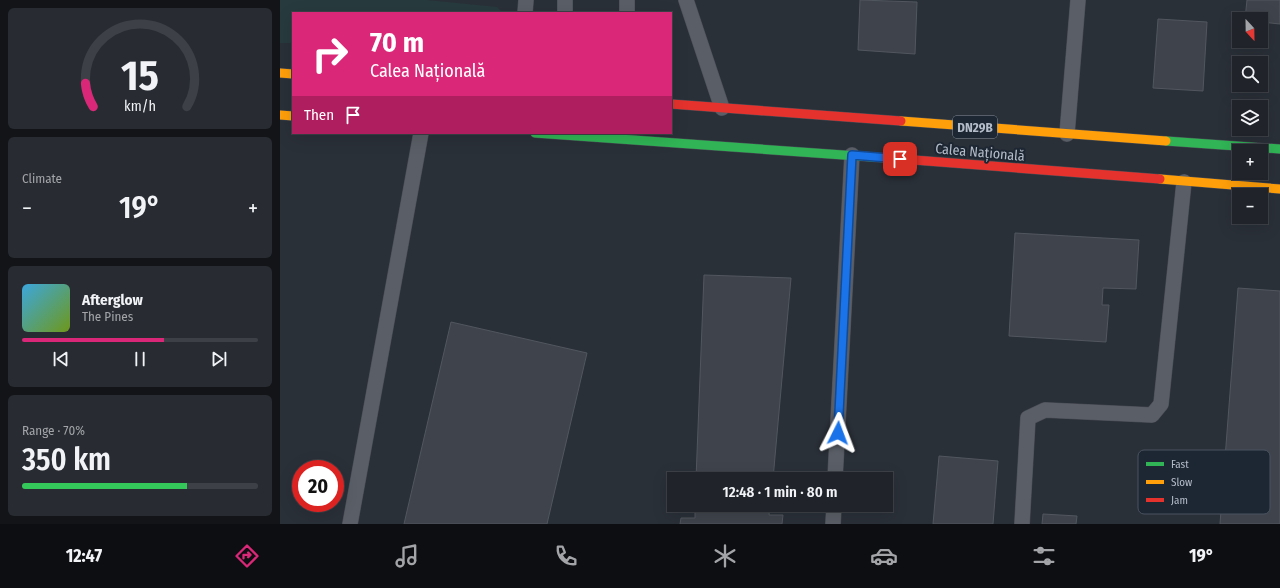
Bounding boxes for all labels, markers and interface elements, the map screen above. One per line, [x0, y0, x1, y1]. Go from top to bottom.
north arrow [1232, 12, 1268, 48]
map controls [1232, 12, 1268, 224]
text: 70 m [370, 26, 424, 59]
icon: right [304, 28, 356, 80]
text: 15 [121, 50, 159, 100]
button: search [1232, 56, 1268, 92]
text: Calea Națională [370, 60, 485, 82]
text: km/h [124, 97, 156, 114]
button: layers [1232, 100, 1268, 136]
icon: arrive [342, 104, 364, 126]
text: Then [304, 106, 334, 124]
road number: DN29B [953, 116, 997, 138]
street label: Calea Națională [934, 140, 1025, 166]
pin [883, 142, 917, 176]
button: + [1232, 144, 1268, 180]
icon: arrive [889, 148, 911, 170]
text: Climate [22, 171, 62, 186]
button: − [1232, 188, 1268, 224]
text: 19° [119, 190, 161, 226]
text: − [22, 195, 32, 222]
text: + [248, 195, 258, 222]
text: Afterglow [82, 291, 143, 309]
text: The Pines [82, 309, 133, 324]
icon: previous [50, 348, 72, 370]
icon: pause [129, 348, 151, 370]
icon: next [208, 348, 230, 370]
position arrow [817, 412, 859, 454]
text: Range · 70% [22, 423, 85, 438]
text: 350 km [22, 442, 111, 478]
legend [1138, 450, 1270, 514]
text: Fast [1171, 458, 1189, 471]
speed limit sign: 20 [292, 460, 344, 512]
text: Slow [1171, 476, 1192, 489]
text: 12:48 · 1 min · 80 m [723, 483, 837, 501]
text: Jam [1171, 494, 1188, 507]
icon: directions [233, 542, 261, 570]
icon: music [393, 542, 421, 570]
icon: phone [552, 542, 580, 570]
icon: climate [711, 542, 739, 570]
icon: car [870, 542, 898, 570]
icon: filters [1030, 542, 1058, 570]
text: 12:47 [66, 545, 102, 567]
text: 19° [1189, 545, 1214, 567]

